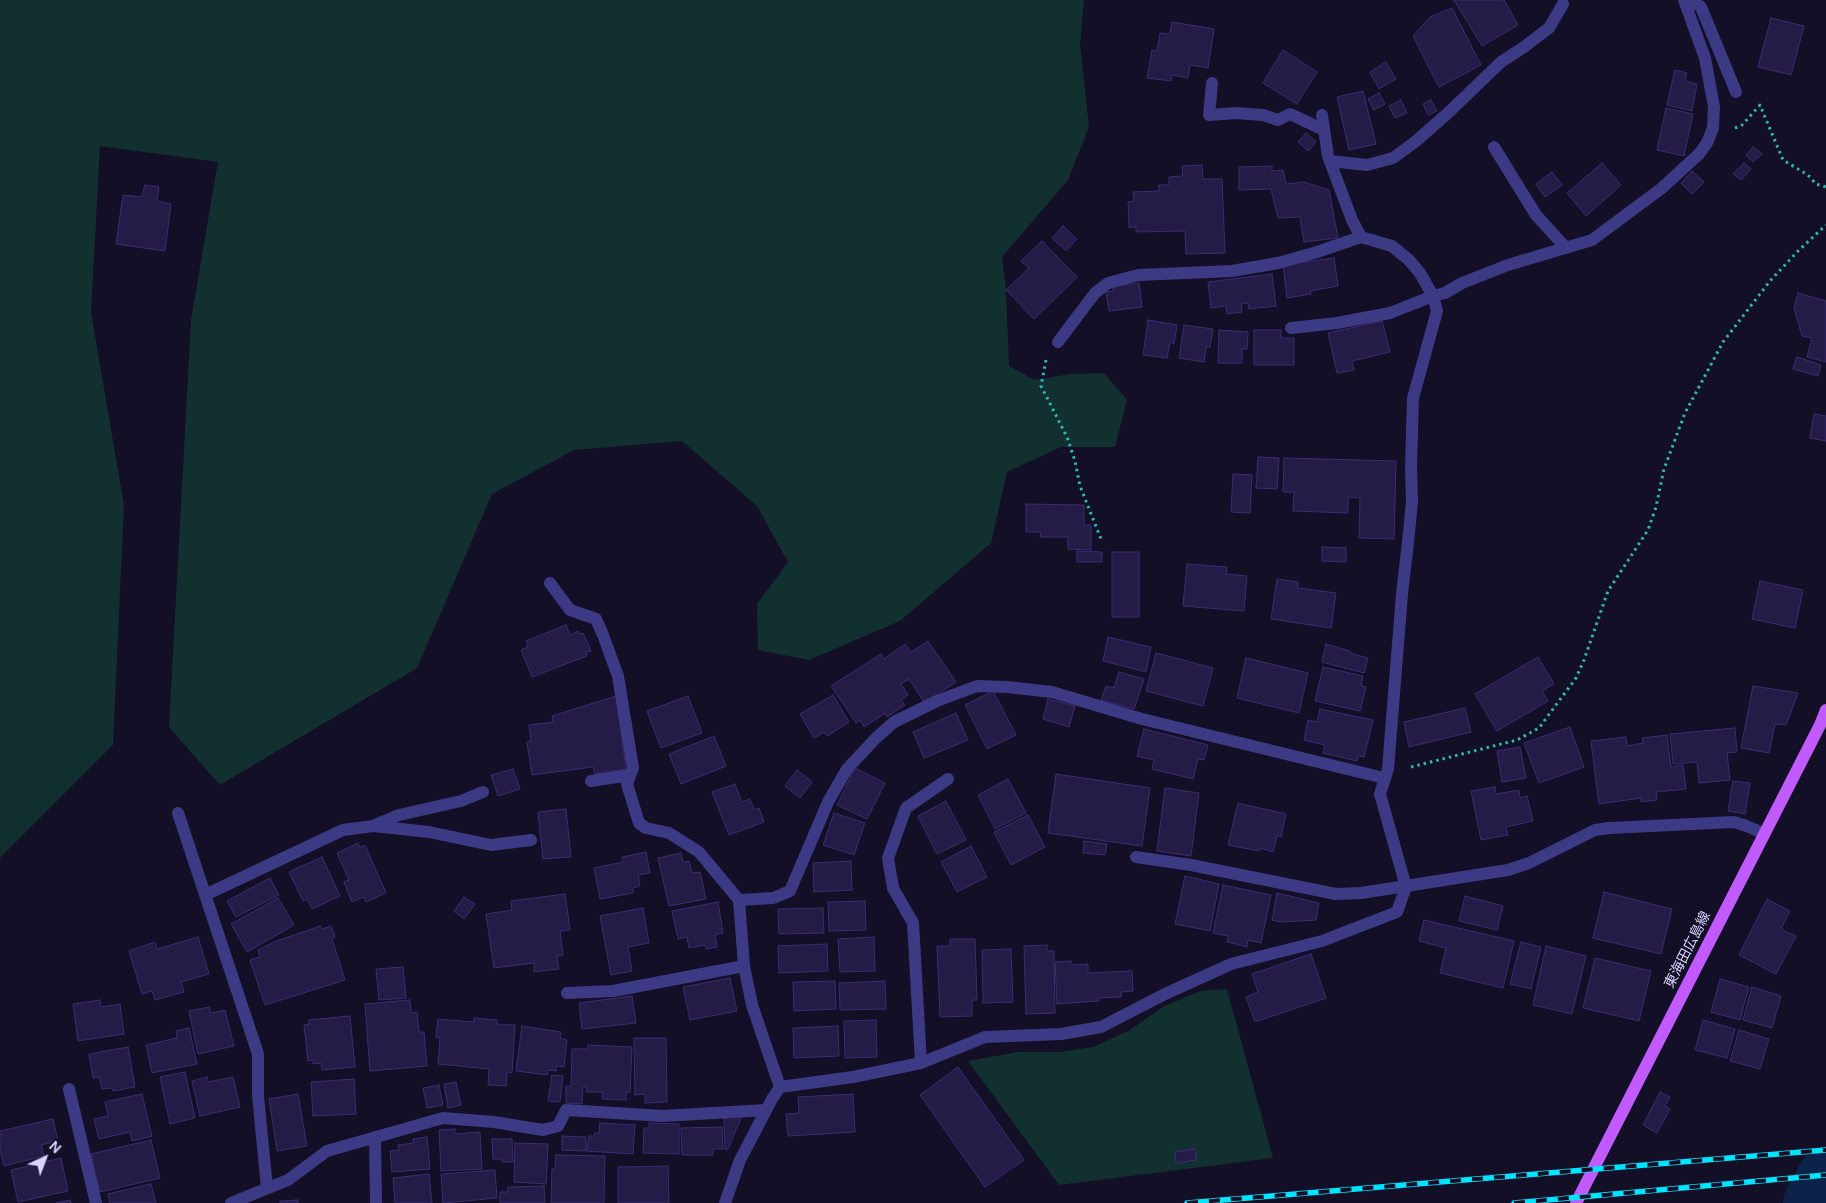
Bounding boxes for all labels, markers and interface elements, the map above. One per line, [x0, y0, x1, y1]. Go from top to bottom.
street label: 東海田広島線 [1661, 909, 1715, 991]
north arrow [20, 1133, 70, 1183]
text: N [45, 1137, 65, 1157]

